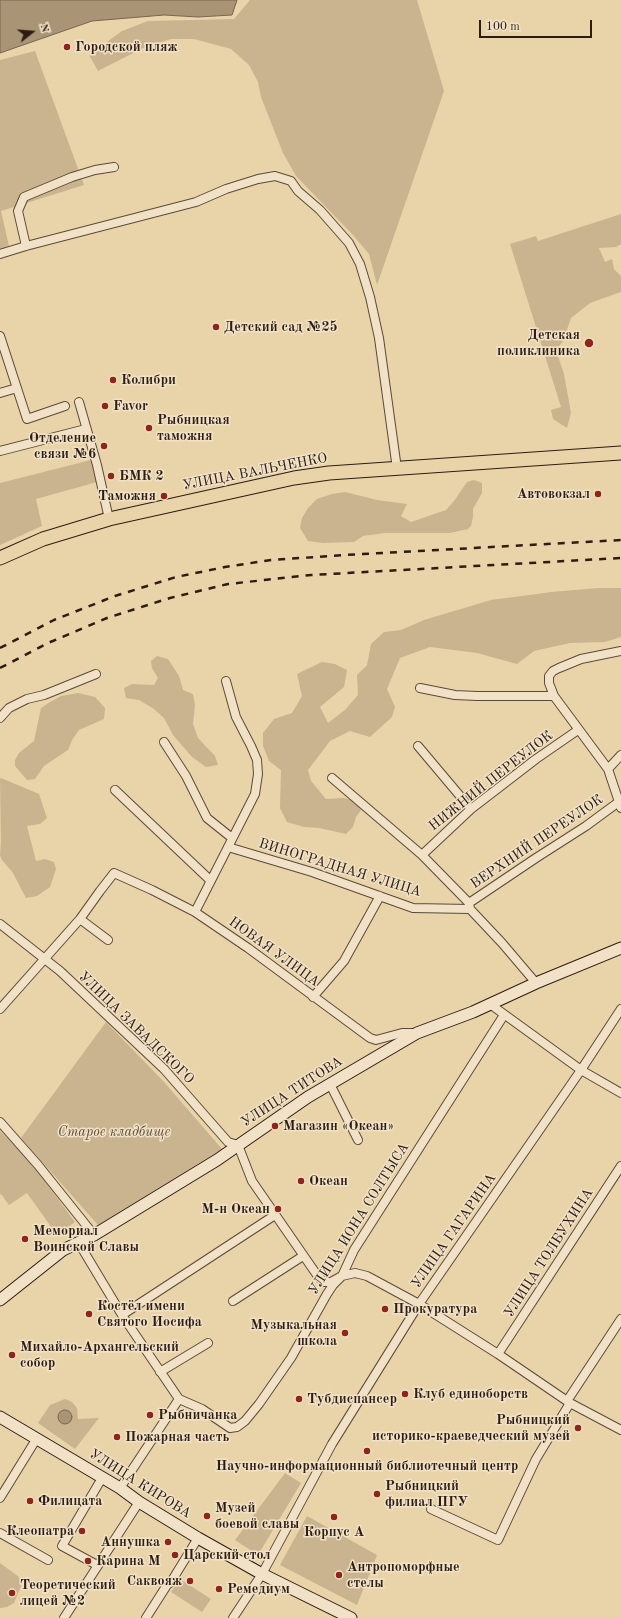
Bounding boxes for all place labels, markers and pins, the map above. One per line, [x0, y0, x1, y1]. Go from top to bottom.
place label: Городской пляж [75, 39, 178, 55]
marker: Городской пляж [62, 42, 72, 52]
place label: Детский сад №25 [224, 319, 338, 335]
marker: Детский сад №25 [211, 322, 221, 332]
place label: Детская поликлиника [497, 327, 580, 360]
marker: Детская поликлиника [583, 337, 595, 349]
place label: Колибри [121, 372, 176, 388]
marker: Колибри [108, 375, 118, 385]
place label: Favor [113, 398, 148, 414]
marker: Favor [100, 401, 110, 411]
place label: Рыбницкая таможня [157, 412, 230, 444]
marker: Рыбницкая таможня [144, 423, 154, 433]
place label: Отделение связи №6 [29, 430, 96, 462]
marker: Отделение связи №6 [99, 441, 109, 451]
place label: БМК 2 [119, 468, 164, 484]
marker: БМК 2 [106, 471, 116, 481]
place label: Автовокзал [517, 486, 590, 502]
place label: Таможня [98, 488, 156, 504]
marker: Автовокзал [593, 489, 603, 499]
marker: Таможня [159, 491, 169, 501]
place label: Магазин «Океан» [283, 1118, 394, 1134]
marker: Магазин «Океан» [270, 1121, 280, 1131]
place label: Океан [309, 1173, 348, 1189]
marker: Океан [296, 1176, 306, 1186]
place label: М-н Океан [202, 1201, 270, 1217]
marker: М-н Океан [273, 1204, 283, 1214]
place label: Мемориал Воинской Славы [33, 1223, 139, 1256]
marker: Мемориал Воинской Славы [20, 1234, 30, 1244]
place label: Костёл имени Святого Иосифа [97, 1298, 202, 1330]
place label: Прокуратура [393, 1301, 477, 1317]
marker: Прокуратура [380, 1304, 390, 1314]
marker: Костёл имени Святого Иосифа [84, 1309, 94, 1319]
place label: Музыкальная школа [250, 1317, 337, 1350]
marker: Музыкальная школа [340, 1328, 350, 1338]
place label: Михайло-Архангельский собор [20, 1339, 179, 1372]
marker: Михайло-Архангельский собор [7, 1350, 17, 1360]
place label: Клуб единоборств [413, 1386, 528, 1402]
marker: Клуб единоборств [400, 1389, 410, 1399]
place label: Тубдиспансер [307, 1391, 397, 1407]
marker: Тубдиспансер [294, 1394, 304, 1404]
place label: Рыбничанка [158, 1407, 237, 1423]
marker: Рыбничанка [145, 1410, 155, 1420]
place label: Рыбницкий историко-краеведческий музей [372, 1412, 570, 1444]
marker: Рыбницкий историко-краеведческий музей [573, 1423, 583, 1433]
place label: Пожарная часть [125, 1429, 229, 1445]
marker: Пожарная часть [112, 1432, 122, 1442]
marker: Научно-информационный библиотечный центр [362, 1446, 372, 1456]
place label: Научно-информационный библиотечный центр [216, 1458, 518, 1474]
place label: Рыбницкий филиал ПГУ [385, 1478, 468, 1510]
marker: Рыбницкий филиал ПГУ [372, 1489, 382, 1499]
place label: Филицата [38, 1493, 102, 1509]
marker: Филицата [25, 1496, 35, 1506]
place label: Музей боевой славы [215, 1500, 299, 1532]
marker: Музей боевой славы [202, 1511, 212, 1521]
marker: Корпус А [329, 1512, 339, 1522]
place label: Клеопатра [6, 1523, 74, 1539]
place label: Корпус А [304, 1524, 364, 1540]
marker: Клеопатра [77, 1526, 87, 1536]
place label: Аннушка [101, 1534, 160, 1550]
marker: Аннушка [163, 1537, 173, 1547]
place label: Царский стол [183, 1547, 270, 1563]
marker: Царский стол [170, 1550, 180, 1560]
place label: Карина М [96, 1553, 160, 1569]
marker: Карина М [83, 1556, 93, 1566]
place label: Антропоморфные стелы [347, 1559, 460, 1592]
marker: Антропоморфные стелы [334, 1570, 344, 1580]
place label: Саквояж [127, 1573, 182, 1589]
marker: Саквояж [185, 1576, 195, 1586]
place label: Теоретический лицей №2 [20, 1577, 116, 1610]
place label: Ремедиум [227, 1581, 290, 1597]
marker: Ремедиум [214, 1584, 224, 1594]
marker: Теоретический лицей №2 [7, 1588, 17, 1598]

